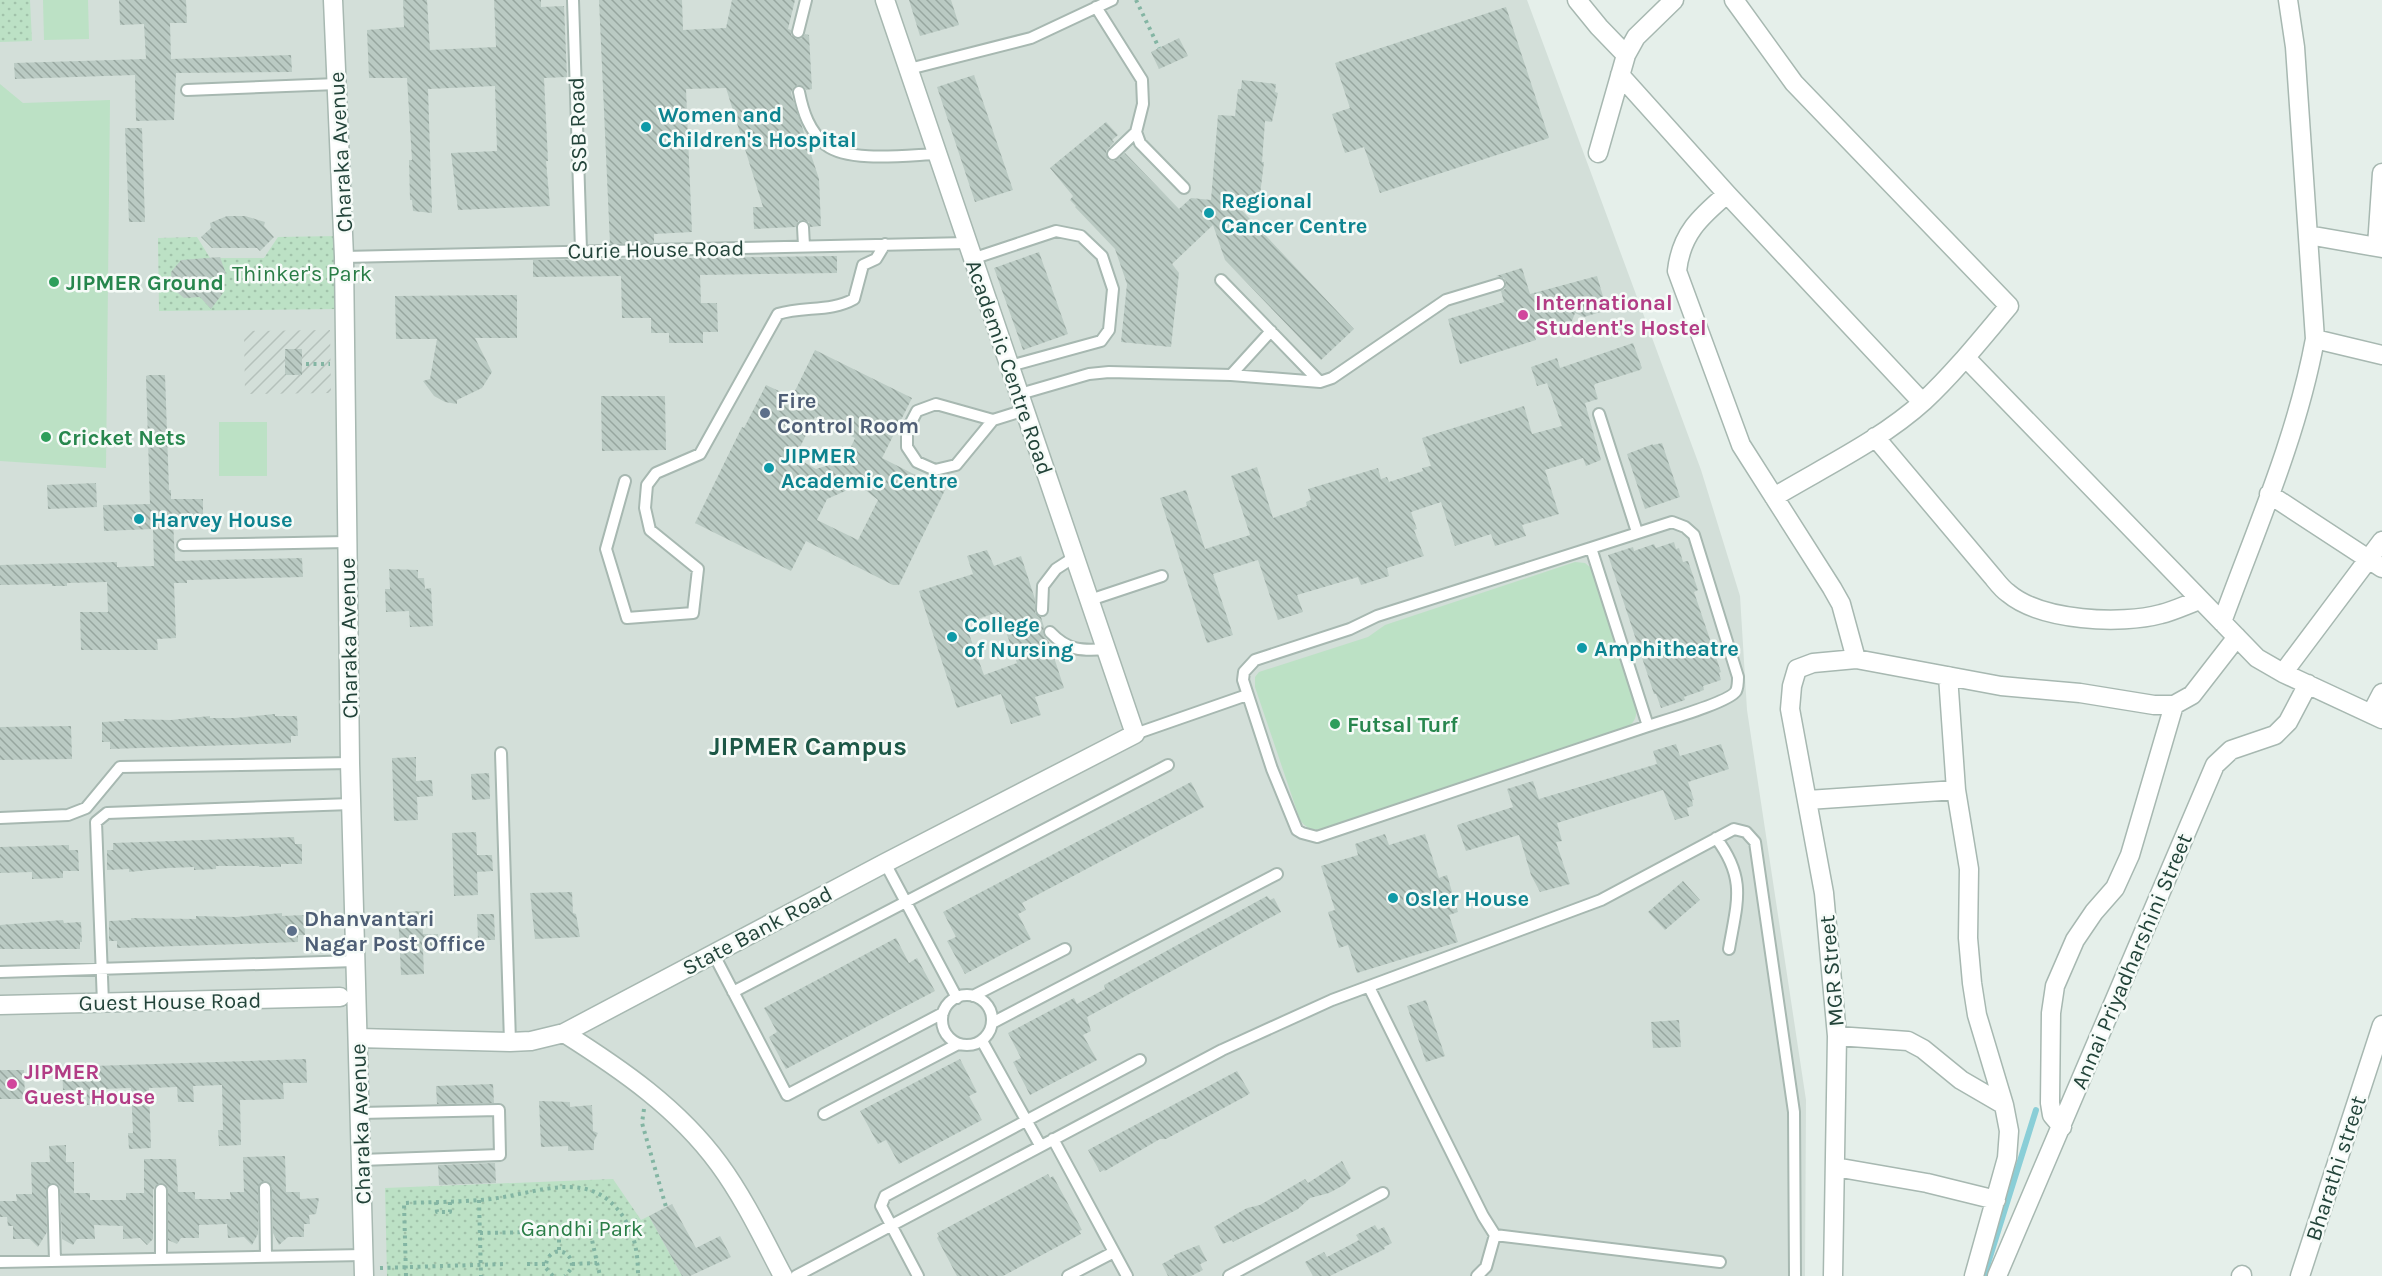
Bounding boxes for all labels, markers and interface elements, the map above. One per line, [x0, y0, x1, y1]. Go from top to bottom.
street label: Charaka Avenue [324, 71, 358, 233]
street label: SSB Road [563, 76, 593, 173]
place label: Women and Children's Hospital [658, 102, 857, 153]
marker: Women and Children's Hospital [639, 120, 653, 134]
place label: Regional Cancer Centre [1221, 188, 1367, 239]
marker: Regional Cancer Centre [1202, 206, 1216, 220]
street label: Curie House Road [567, 235, 745, 265]
street label: Academic Centre Road [960, 256, 1058, 478]
park label: Thinker's Park [232, 261, 372, 287]
place label: JIPMER Ground [66, 270, 224, 296]
marker: JIPMER Ground [47, 275, 61, 289]
place label: International Student's Hostel [1535, 290, 1707, 341]
marker: International Student's Hostel [1516, 308, 1530, 322]
place label: Fire Control Room [777, 388, 919, 439]
marker: Fire Control Room [758, 406, 772, 420]
place label: Cricket Nets [58, 425, 186, 451]
marker: Cricket Nets [39, 430, 53, 444]
place label: JIPMER Academic Centre [781, 443, 958, 494]
marker: JIPMER Academic Centre [762, 461, 776, 475]
place label: Harvey House [151, 507, 293, 533]
marker: Harvey House [132, 512, 146, 526]
street label: Charaka Avenue [335, 557, 363, 719]
place label: College of Nursing [964, 612, 1074, 663]
marker: College of Nursing [945, 630, 959, 644]
place label: Amphitheatre [1594, 636, 1739, 662]
marker: Amphitheatre [1575, 641, 1589, 655]
place label: Futsal Turf [1347, 712, 1459, 738]
marker: Futsal Turf [1328, 717, 1342, 731]
district label: JIPMER Campus [709, 731, 907, 762]
street label: Annai Priyadharshini Street [2066, 830, 2198, 1093]
street label: State Bank Road [678, 880, 837, 981]
place label: Osler House [1405, 886, 1529, 912]
marker: Osler House [1386, 891, 1400, 905]
place label: Dhanvantari Nagar Post Office [304, 906, 485, 957]
street label: MGR Street [1814, 914, 1850, 1028]
marker: Dhanvantari Nagar Post Office [285, 924, 299, 938]
street label: Guest House Road [78, 987, 262, 1017]
street label: Charaka Avenue [345, 1043, 377, 1205]
place label: JIPMER Guest House [24, 1059, 155, 1110]
marker: JIPMER Guest House [5, 1077, 19, 1091]
street label: Bharathi street [2300, 1092, 2372, 1244]
park label: Gandhi Park [521, 1216, 643, 1242]

